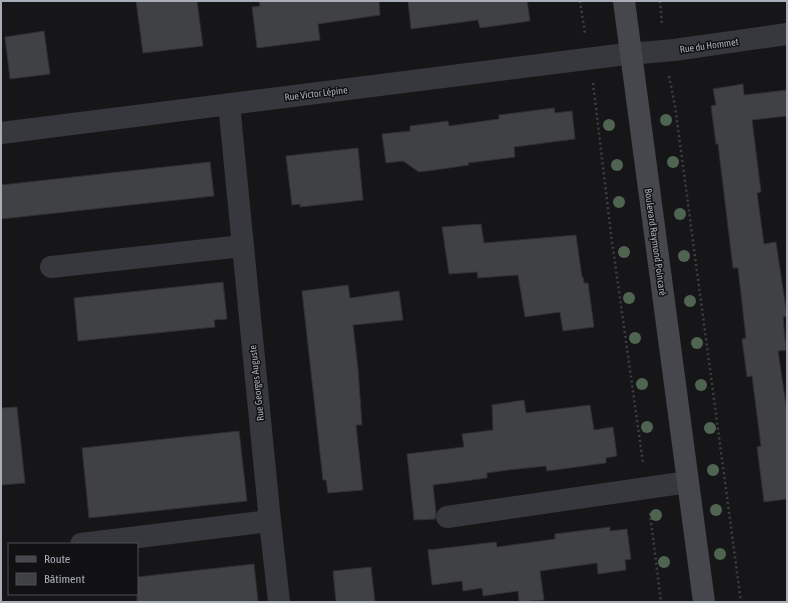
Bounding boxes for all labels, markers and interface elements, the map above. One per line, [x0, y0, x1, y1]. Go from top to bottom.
street label: Rue du Hommet [679, 36, 739, 55]
street label: Rue Victor Lépine [284, 84, 349, 103]
street label: Boulevard Raymond Poincaré [643, 188, 669, 297]
street label: Rue Georges Auguste [247, 344, 266, 421]
legend [8, 543, 138, 595]
text: Route [44, 552, 70, 566]
text: Bâtiment [44, 572, 85, 586]

